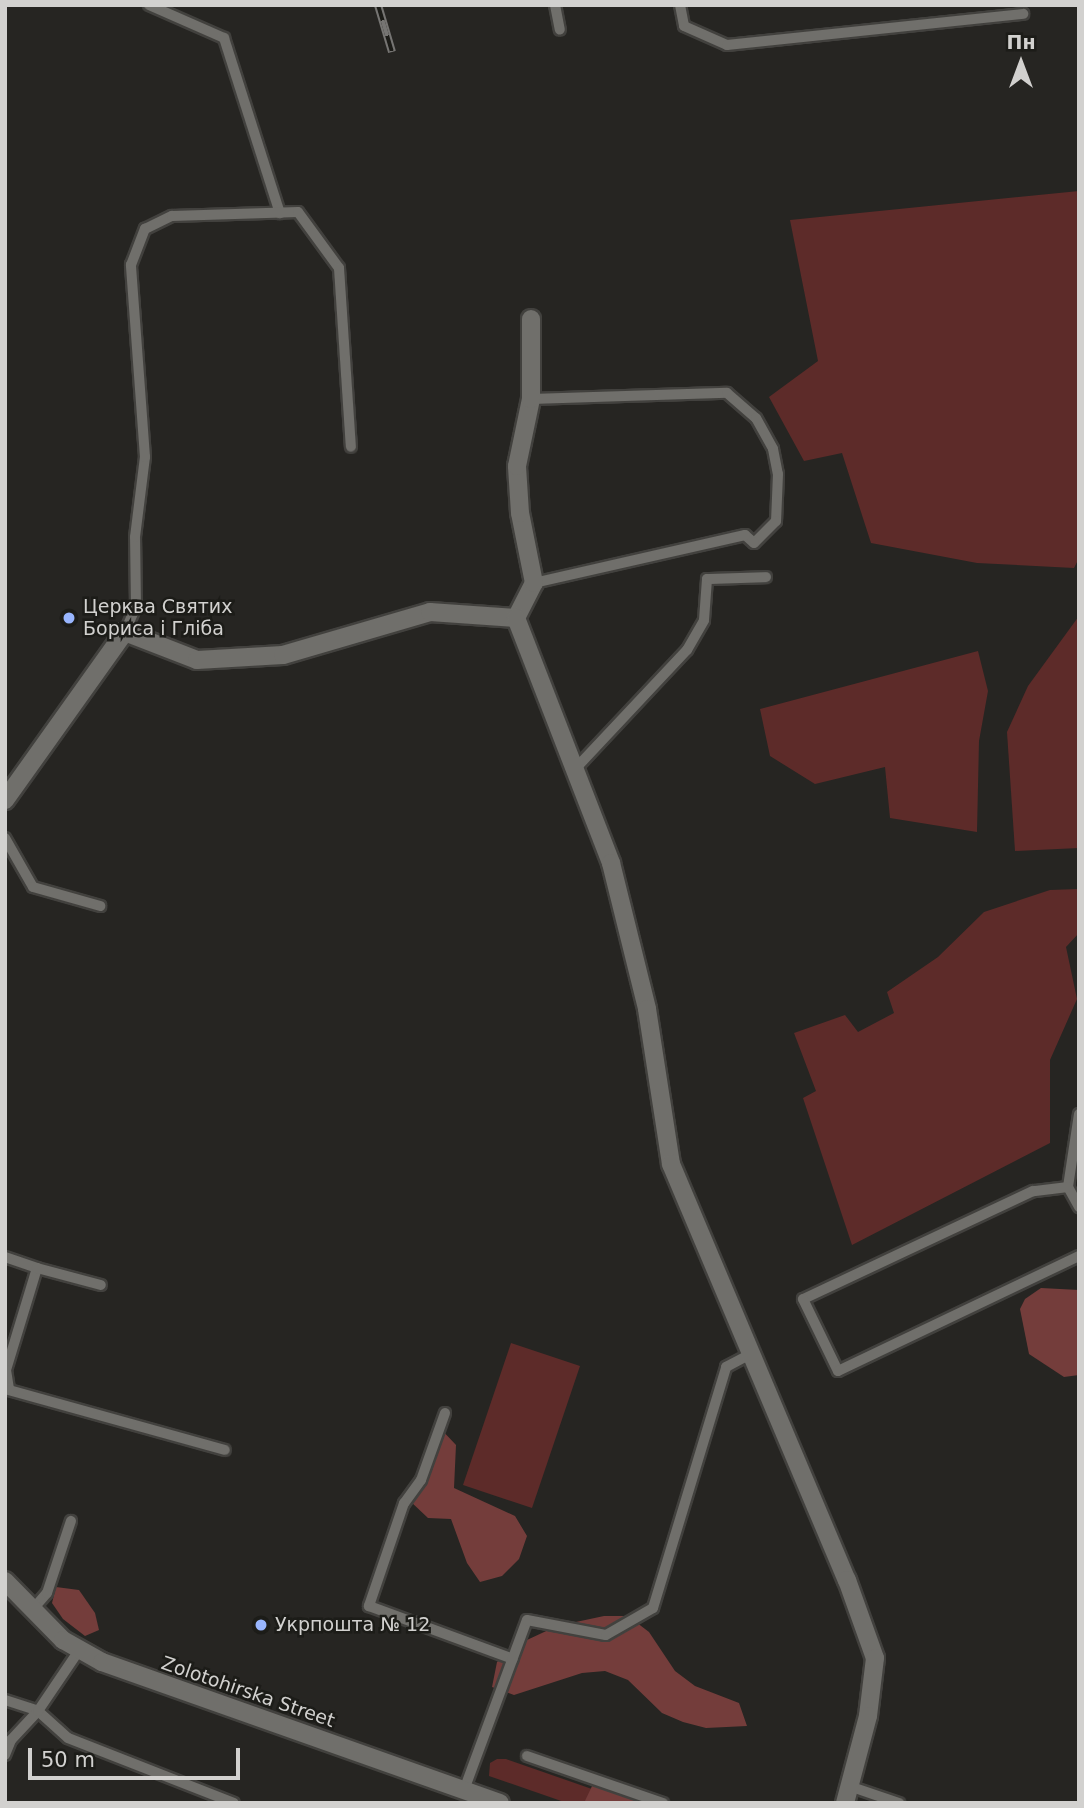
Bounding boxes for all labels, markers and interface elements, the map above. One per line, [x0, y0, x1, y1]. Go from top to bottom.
north arrow [986, 28, 1056, 98]
text: Пн [1006, 31, 1036, 53]
place label: Церква Святих Бориса і Гліба [83, 596, 232, 640]
marker: Церква Святих Бориса і Гліба [61, 610, 77, 626]
place label: Укрпошта № 12 [275, 1614, 430, 1636]
marker: Укрпошта № 12 [253, 1617, 269, 1633]
street label: Zolotohirska Street [158, 1652, 338, 1732]
scale bar [32, 1734, 243, 1778]
text: 50 m [41, 1748, 95, 1772]

